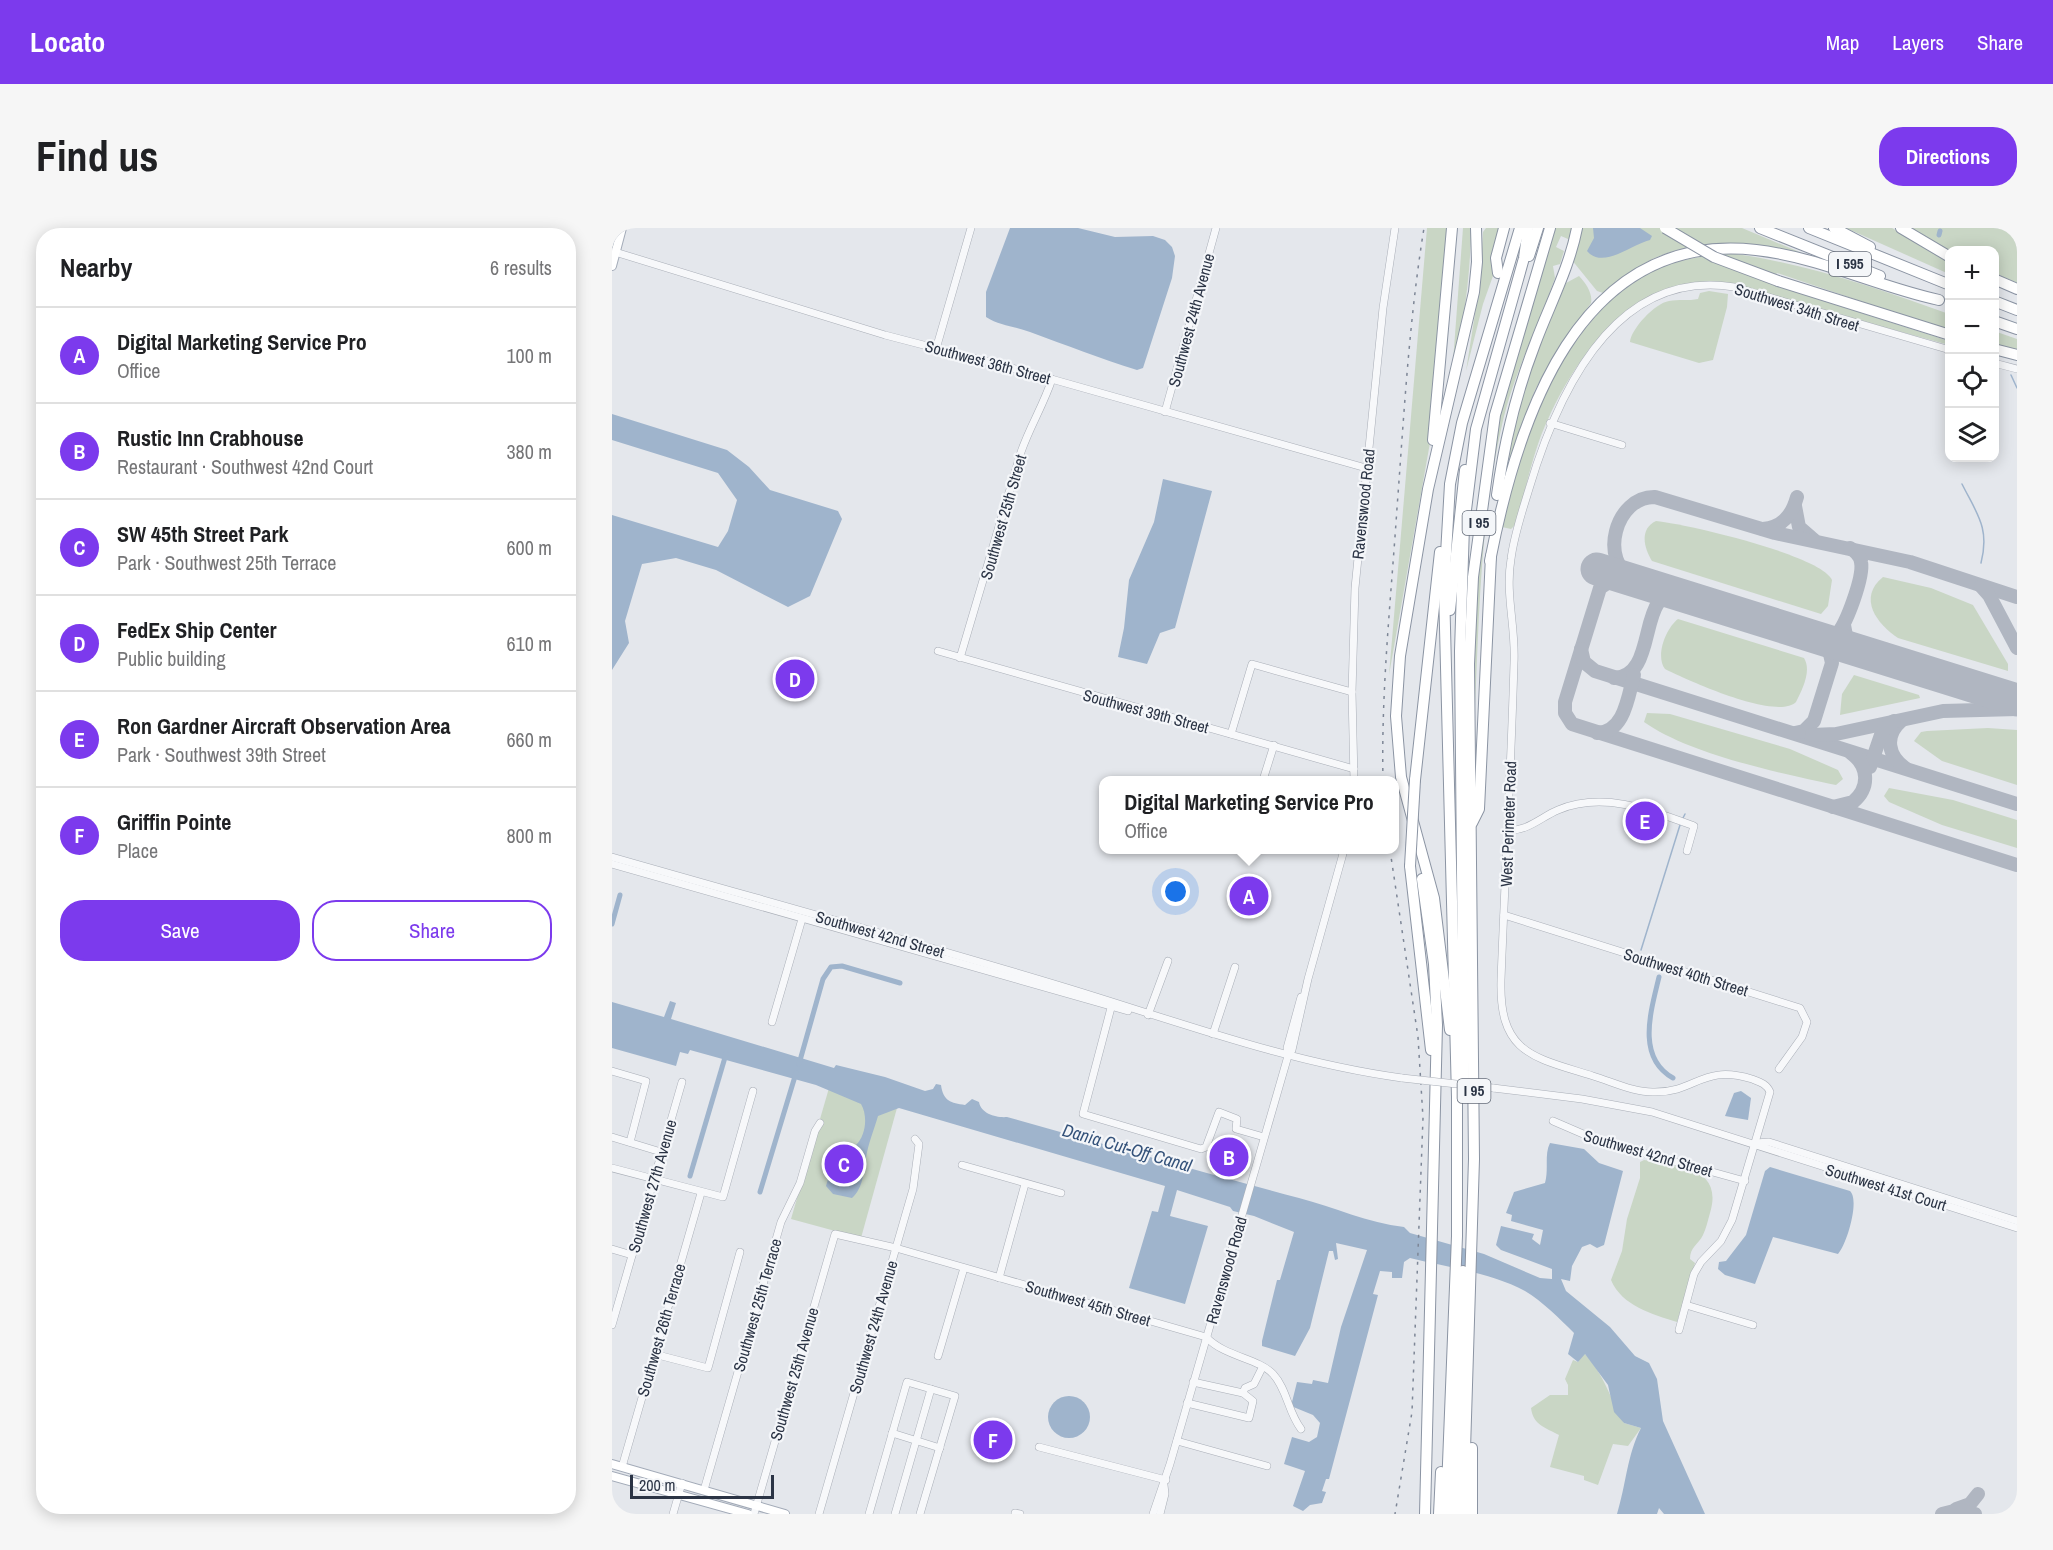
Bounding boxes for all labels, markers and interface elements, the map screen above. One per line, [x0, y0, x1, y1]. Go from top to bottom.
text: Locato [30, 23, 105, 61]
text: Map [1826, 28, 1859, 57]
text: Layers [1892, 28, 1944, 57]
text: Share [1977, 28, 2023, 57]
button: Directions [1879, 127, 2017, 186]
text: Find us [36, 128, 158, 184]
map controls [1945, 246, 1999, 462]
button: + [1945, 246, 1999, 300]
text: Nearby [60, 250, 132, 285]
street label: Southwest 24th Avenue [1163, 251, 1219, 389]
road number: I 595 [1829, 252, 1871, 276]
text: 6 results [490, 254, 552, 281]
street label: Southwest 34th Street [1732, 278, 1862, 336]
button: − [1945, 300, 1999, 354]
text: Digital Marketing Service Pro [117, 327, 367, 357]
street label: Southwest 36th Street [923, 335, 1054, 389]
text: A [74, 342, 85, 369]
text: 100 m [506, 342, 552, 369]
button: locate [1945, 354, 1999, 408]
text: Office [117, 357, 160, 384]
button: layers [1945, 408, 1999, 462]
text: Rustic Inn Crabhouse [117, 423, 303, 453]
text: B [74, 438, 85, 465]
text: 380 m [506, 438, 552, 465]
street label: Ravenswood Road [1346, 448, 1380, 560]
street label: Southwest 25th Street [975, 452, 1031, 582]
text: Restaurant · Southwest 42nd Court [117, 453, 373, 480]
road number: I 95 [1462, 511, 1496, 535]
text: SW 45th Street Park [117, 519, 288, 549]
text: C [74, 534, 85, 561]
text: 600 m [506, 534, 552, 561]
text: Park · Southwest 25th Terrace [117, 549, 336, 576]
text: FedEx Ship Center [117, 615, 277, 645]
text: D [74, 630, 85, 657]
text: 610 m [506, 630, 552, 657]
text: Public building [117, 645, 226, 672]
pin: D [776, 656, 814, 702]
street label: Southwest 39th Street [1081, 684, 1212, 738]
text: Ron Gardner Aircraft Observation Area [117, 711, 451, 741]
text: E [74, 726, 85, 753]
text: 660 m [506, 726, 552, 753]
text: Park · Southwest 39th Street [117, 741, 326, 768]
street label: West Perimeter Road [1495, 761, 1521, 887]
popup [1099, 776, 1399, 854]
text: Digital Marketing Service Pro [1124, 787, 1374, 817]
pin: E [1626, 798, 1664, 844]
text: Griffin Pointe [117, 807, 231, 837]
text: Office [1124, 817, 1168, 844]
text: F [74, 822, 85, 849]
text: 800 m [506, 822, 552, 849]
text: Place [117, 837, 158, 864]
pin: A [1230, 874, 1268, 918]
your location [1161, 877, 1190, 906]
button: Save [60, 900, 300, 961]
button: Share [312, 900, 552, 961]
street label: Southwest 42nd Street [813, 905, 947, 963]
street label: Southwest 40th Street [1621, 943, 1751, 1001]
road number: I 95 [1458, 1079, 1490, 1103]
street label: Southwest 27th Avenue [622, 1117, 682, 1255]
water label: Dania Cut-Off Canal [1060, 1117, 1195, 1178]
street label: Southwest 42nd Street [1581, 1124, 1715, 1182]
pin: B [1210, 1134, 1248, 1180]
pin: C [824, 1142, 864, 1186]
street label: Southwest 41st Court [1823, 1158, 1950, 1216]
street label: Ravenswood Road [1200, 1214, 1252, 1326]
street label: Southwest 25th Terrace [727, 1236, 787, 1374]
street label: Southwest 24th Avenue [843, 1258, 903, 1396]
street label: Southwest 26th Terrace [631, 1261, 691, 1399]
street label: Southwest 45th Street [1023, 1275, 1153, 1331]
street label: Southwest 25th Avenue [764, 1305, 824, 1443]
pin: F [974, 1418, 1012, 1462]
scale bar [630, 1472, 774, 1500]
text: 200 m [639, 1474, 675, 1496]

